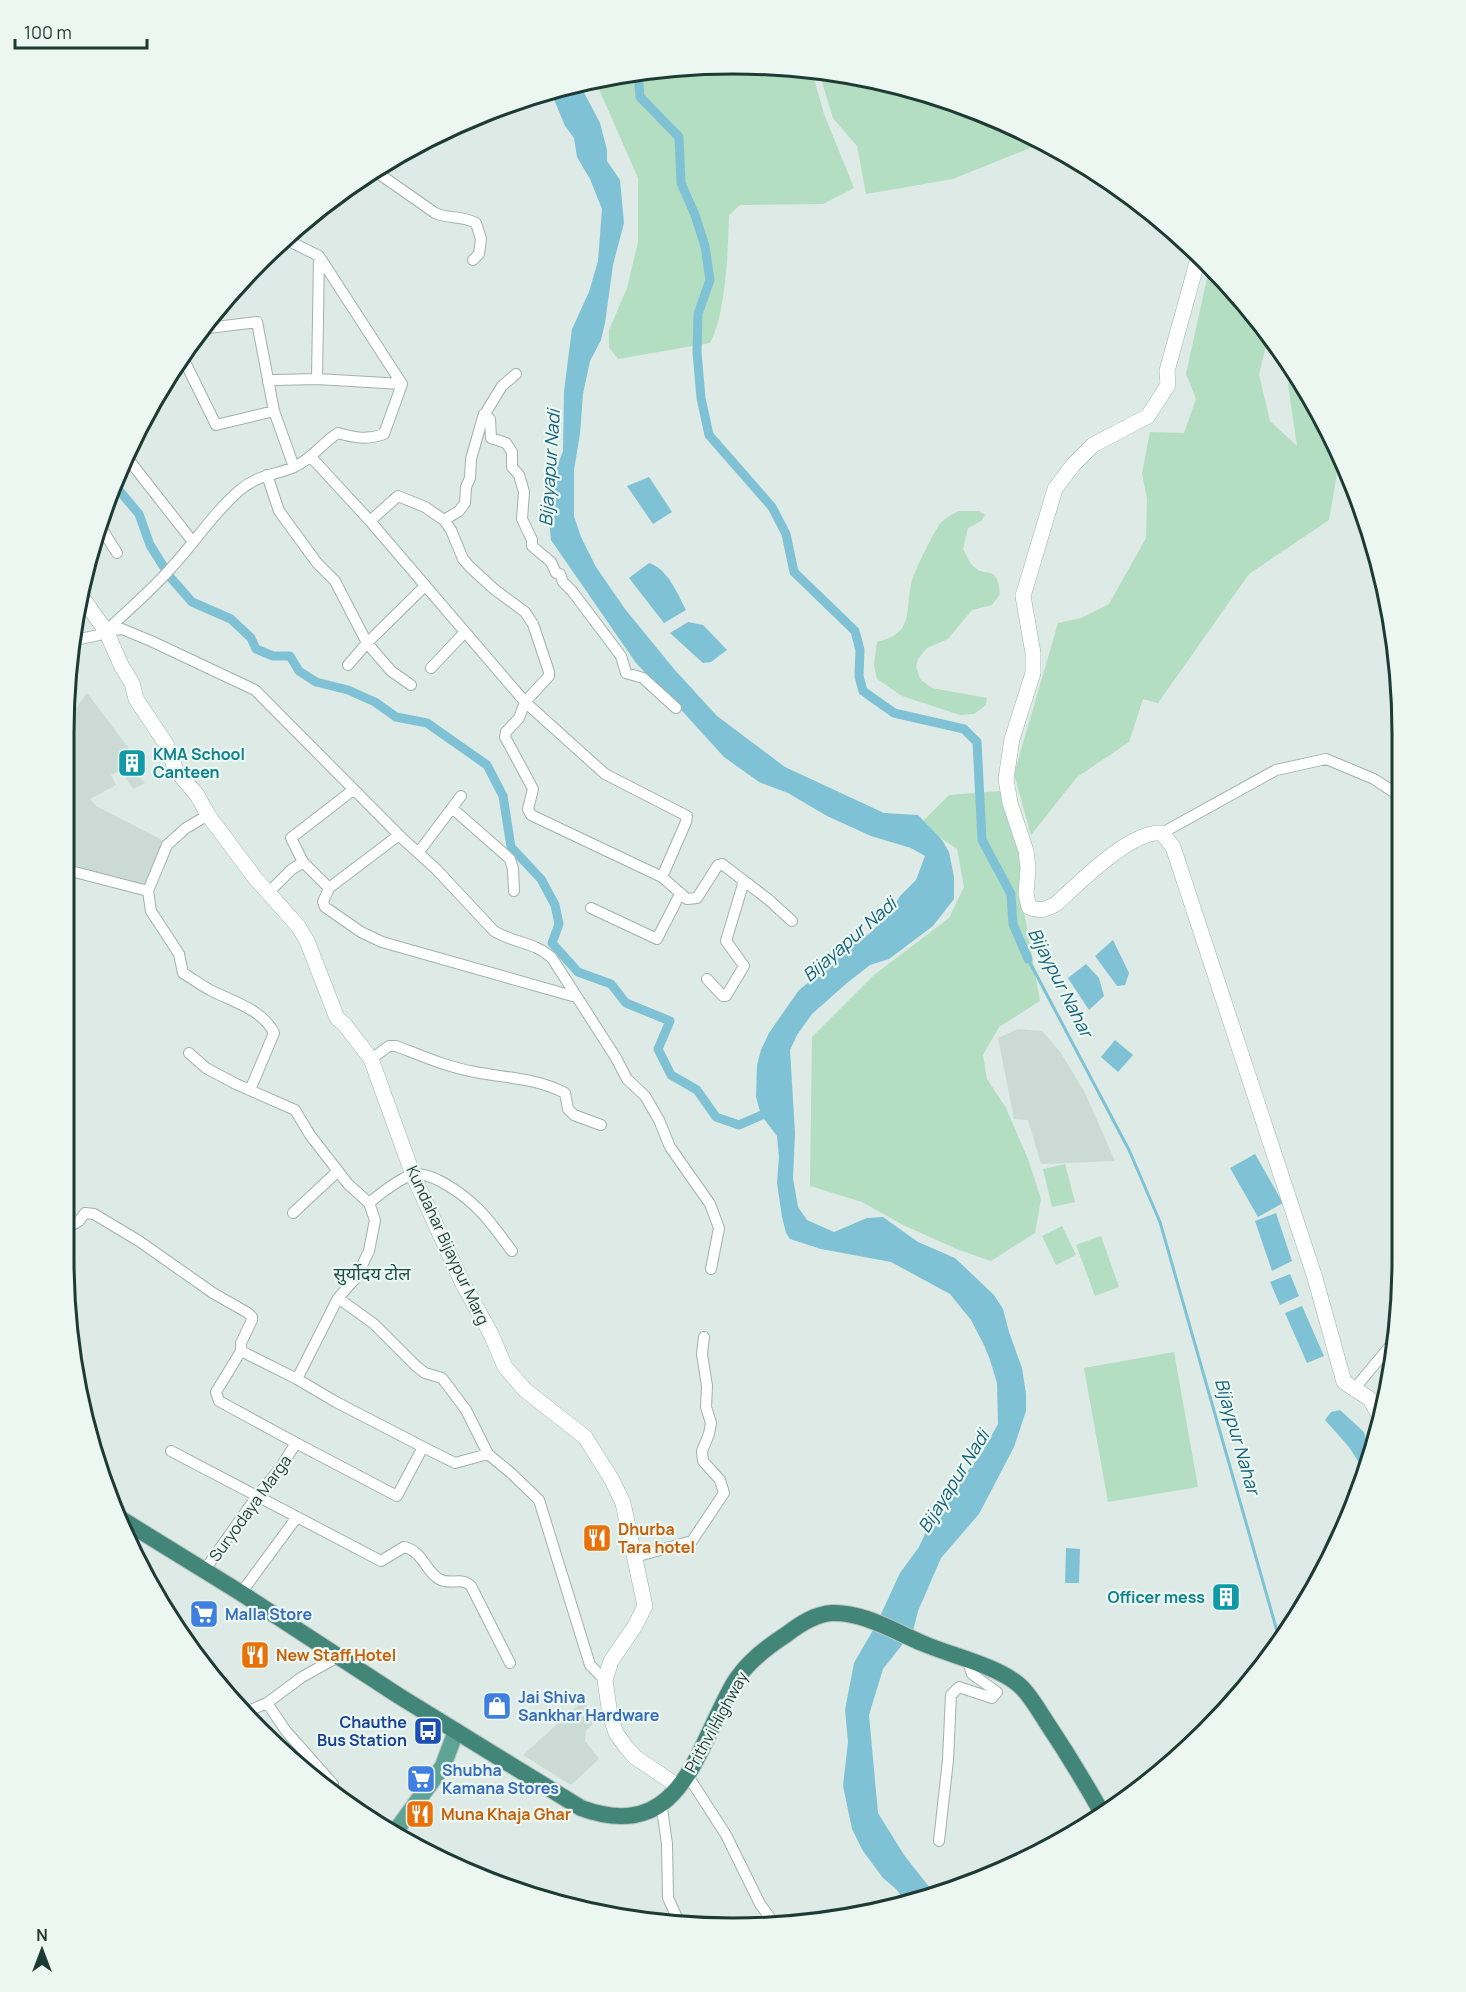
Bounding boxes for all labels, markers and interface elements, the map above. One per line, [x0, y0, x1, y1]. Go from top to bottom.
scale bar [15, 12, 147, 50]
text: 100 m [24, 20, 72, 44]
water label: Bijayapur Nadi [533, 406, 565, 527]
place label: KMA School Canteen [153, 743, 245, 783]
building icon: KMA School Canteen [116, 747, 148, 779]
water label: Bijayapur Nadi [797, 890, 903, 986]
water label: Bijaypur Nahar [1023, 923, 1100, 1043]
street label: Kundahar Bijaypur Marg [401, 1162, 495, 1328]
district label: सुर्योदय टोल [334, 1261, 411, 1286]
water label: Bijaypur Nahar [1210, 1375, 1267, 1499]
water label: Bijayapur Nadi [912, 1423, 996, 1537]
street label: Suryodaya Marga [204, 1450, 296, 1566]
place label: Dhurba Tara hotel [618, 1518, 695, 1558]
restaurant icon: Dhurba Tara hotel [581, 1522, 613, 1554]
building icon: Officer mess [1210, 1581, 1242, 1613]
place label: Officer mess [1107, 1586, 1205, 1608]
supermarket icon: Malla Store [188, 1598, 220, 1630]
place label: Malla Store [225, 1603, 312, 1625]
restaurant icon: New Staff Hotel [239, 1639, 271, 1671]
place label: New Staff Hotel [276, 1644, 396, 1666]
street label: Prithvi Highway [679, 1667, 753, 1777]
place label: Jai Shiva Sankhar Hardware [518, 1686, 660, 1726]
shop icon: Jai Shiva Sankhar Hardware [481, 1690, 513, 1722]
place label: Chauthe Bus Station [317, 1711, 407, 1751]
bus stop icon: Chauthe Bus Station [412, 1715, 444, 1747]
place label: Shubha Kamana Stores [442, 1759, 559, 1799]
supermarket icon: Shubha Kamana Stores [405, 1763, 437, 1795]
restaurant icon: Muna Khaja Ghar [404, 1798, 436, 1830]
place label: Muna Khaja Ghar [441, 1803, 571, 1825]
north arrow [12, 1920, 72, 1980]
text: N [36, 1924, 48, 1946]

